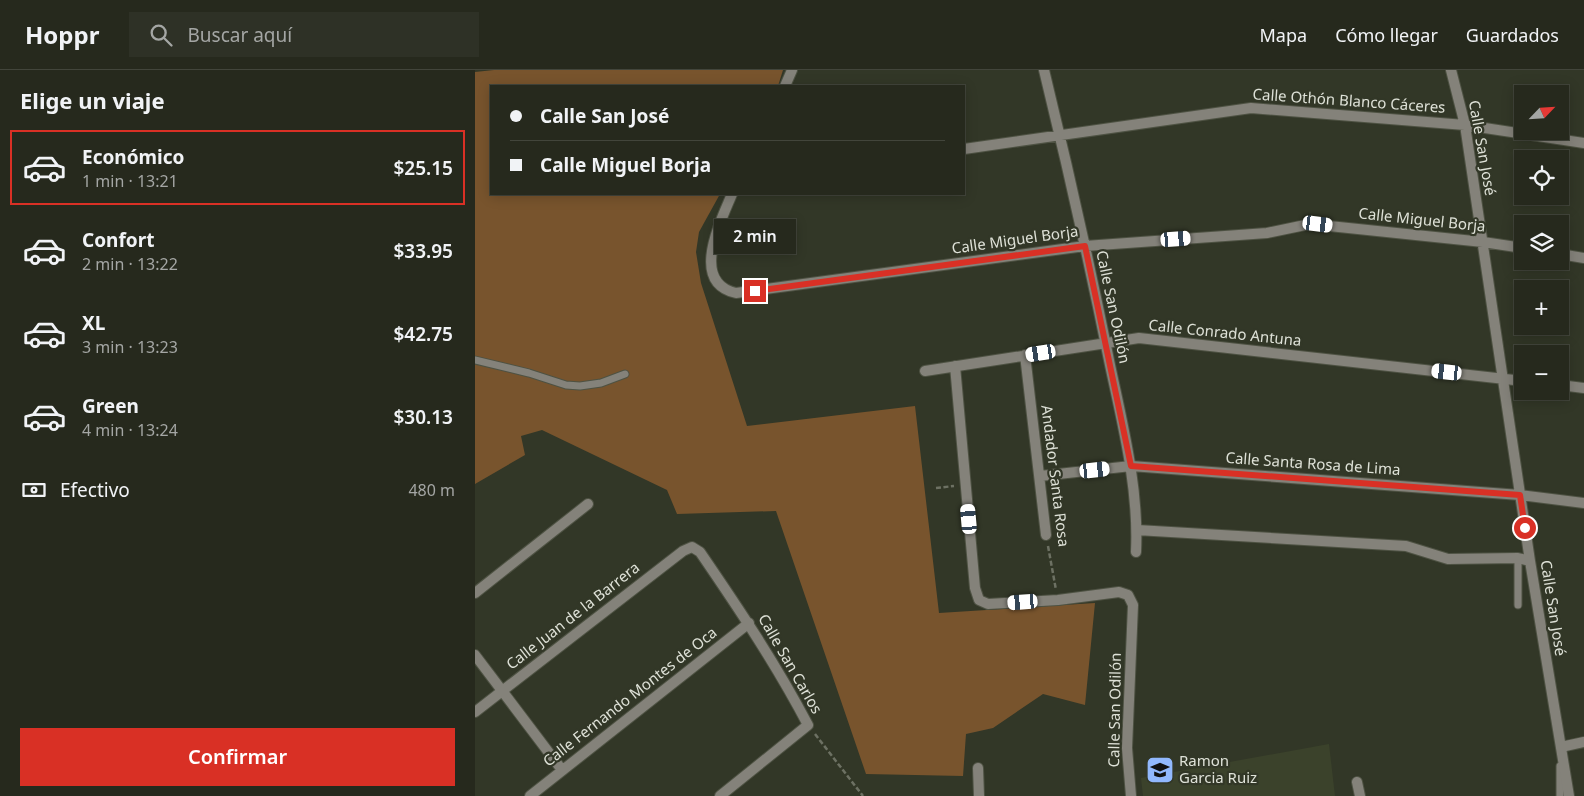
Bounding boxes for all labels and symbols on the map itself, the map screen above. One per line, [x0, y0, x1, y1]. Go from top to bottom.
street label: Calle Othón Blanco Cáceres [1252, 83, 1446, 117]
north arrow [1514, 85, 1569, 140]
street label: Calle San José [1465, 99, 1501, 197]
street label: Calle Miguel Borja [1358, 202, 1487, 236]
car [1302, 215, 1333, 233]
callout: 2 min [714, 218, 796, 254]
street label: Calle Miguel Borja [950, 220, 1079, 258]
car [1160, 230, 1191, 248]
street label: Calle San Odilón [1092, 249, 1136, 365]
route end [744, 280, 766, 302]
street label: Calle Conrado Antuna [1148, 314, 1303, 350]
car [1025, 343, 1056, 363]
car [1431, 363, 1462, 381]
street label: Andador Santa Rosa [1037, 404, 1075, 548]
street label: Calle Santa Rosa de Lima [1225, 447, 1401, 479]
car [1079, 461, 1110, 479]
car [960, 503, 977, 535]
route start [1514, 517, 1536, 539]
street label: Calle Juan de la Barrera [502, 557, 643, 673]
street label: Calle San José [1537, 559, 1571, 657]
car [1007, 593, 1038, 611]
street label: Calle San Carlos [754, 610, 828, 717]
street label: Calle Fernando Montes de Oca [538, 622, 720, 770]
street label: Calle San Odilón [1103, 652, 1125, 768]
place label: Ramon Garcia Ruiz [1179, 750, 1257, 787]
school or university icon: Ramon Garcia Ruiz [1145, 755, 1175, 785]

